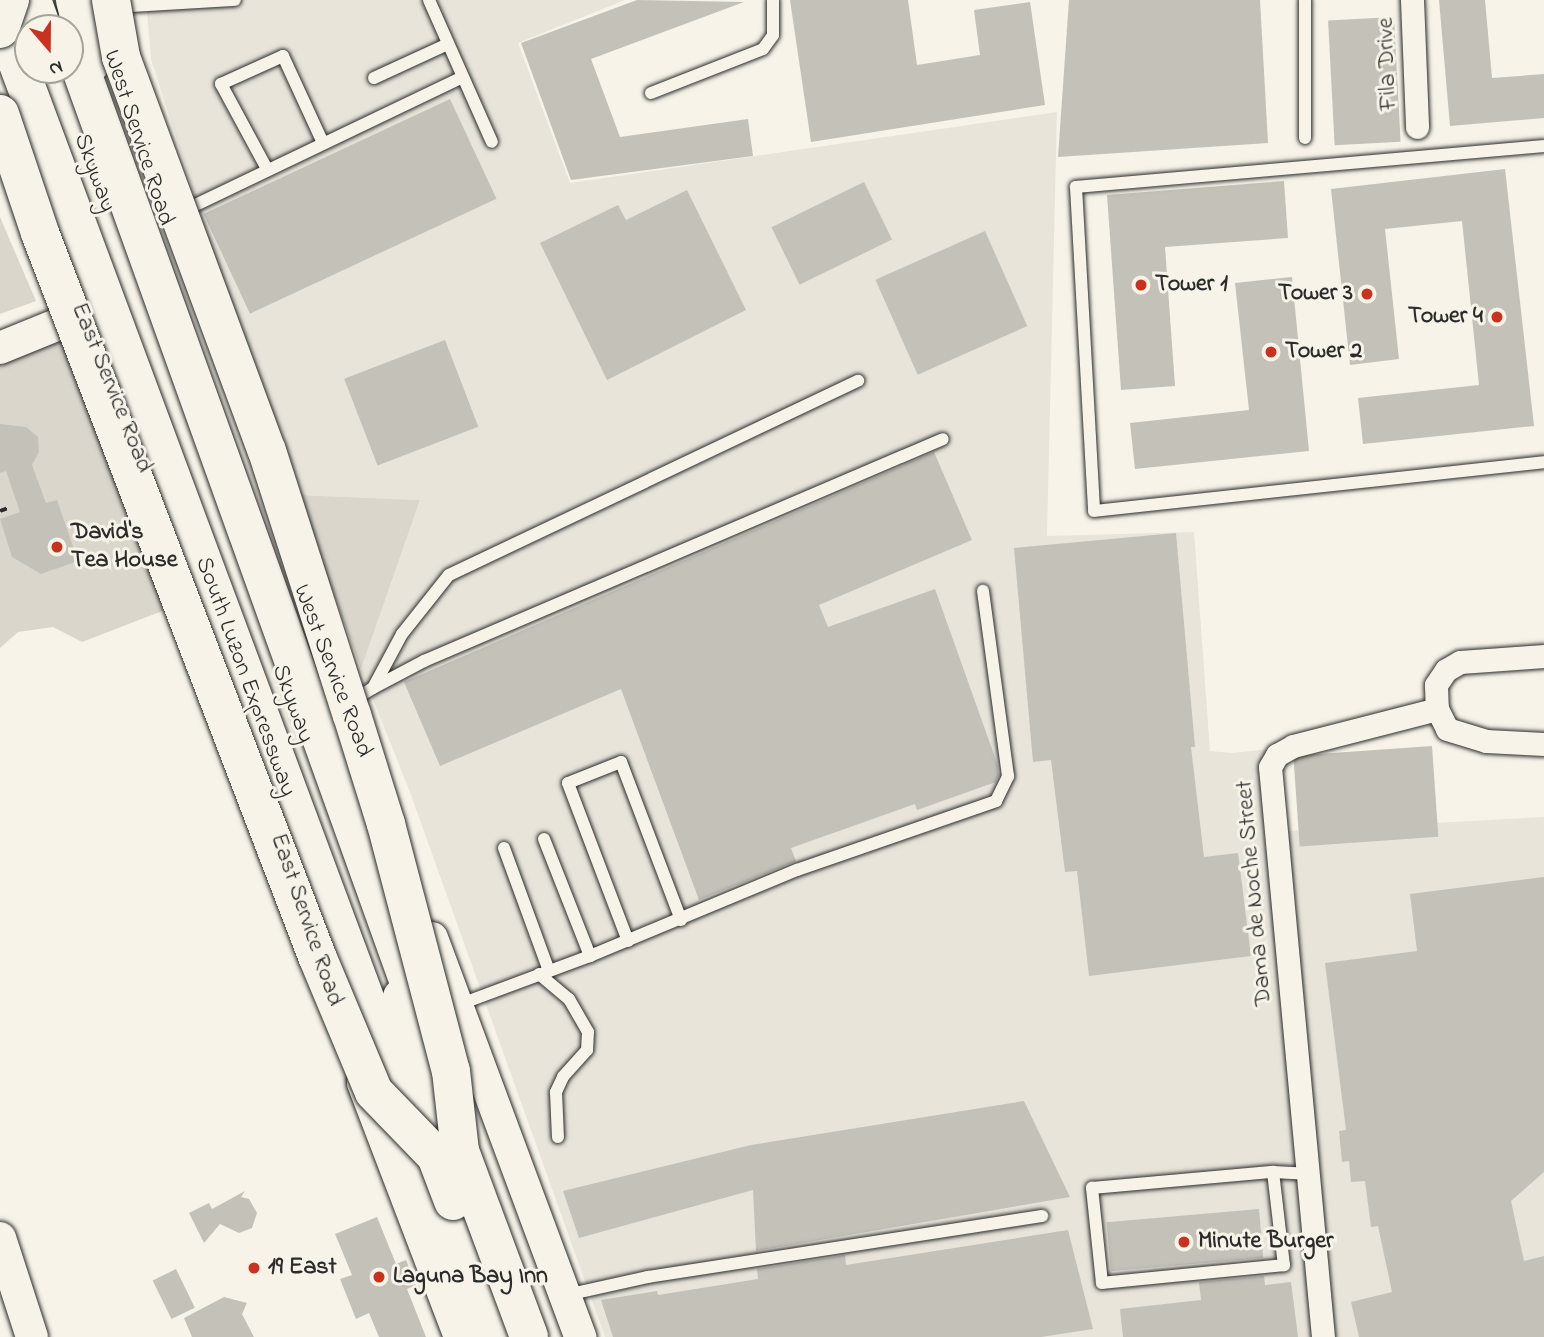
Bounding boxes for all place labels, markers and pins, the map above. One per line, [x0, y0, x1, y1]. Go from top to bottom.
place label: Tower 1 [1155, 271, 1228, 299]
marker: Tower 1 [1133, 277, 1149, 293]
place label: Tower 3 [1278, 280, 1353, 308]
marker: Tower 3 [1359, 286, 1375, 302]
place label: Tower 4 [1408, 303, 1483, 331]
marker: Tower 4 [1489, 309, 1505, 325]
place label: Tower 2 [1285, 338, 1362, 366]
marker: Tower 2 [1263, 344, 1279, 360]
place label: David's Tea House [71, 519, 178, 575]
marker: David's Tea House [49, 539, 65, 555]
place label: Minute Burger [1198, 1228, 1333, 1256]
marker: Minute Burger [1176, 1234, 1192, 1250]
place label: 19 East [268, 1254, 337, 1282]
marker: 19 East [246, 1260, 262, 1276]
place label: Laguna Bay Inn [393, 1263, 548, 1291]
marker: Laguna Bay Inn [371, 1269, 387, 1285]

